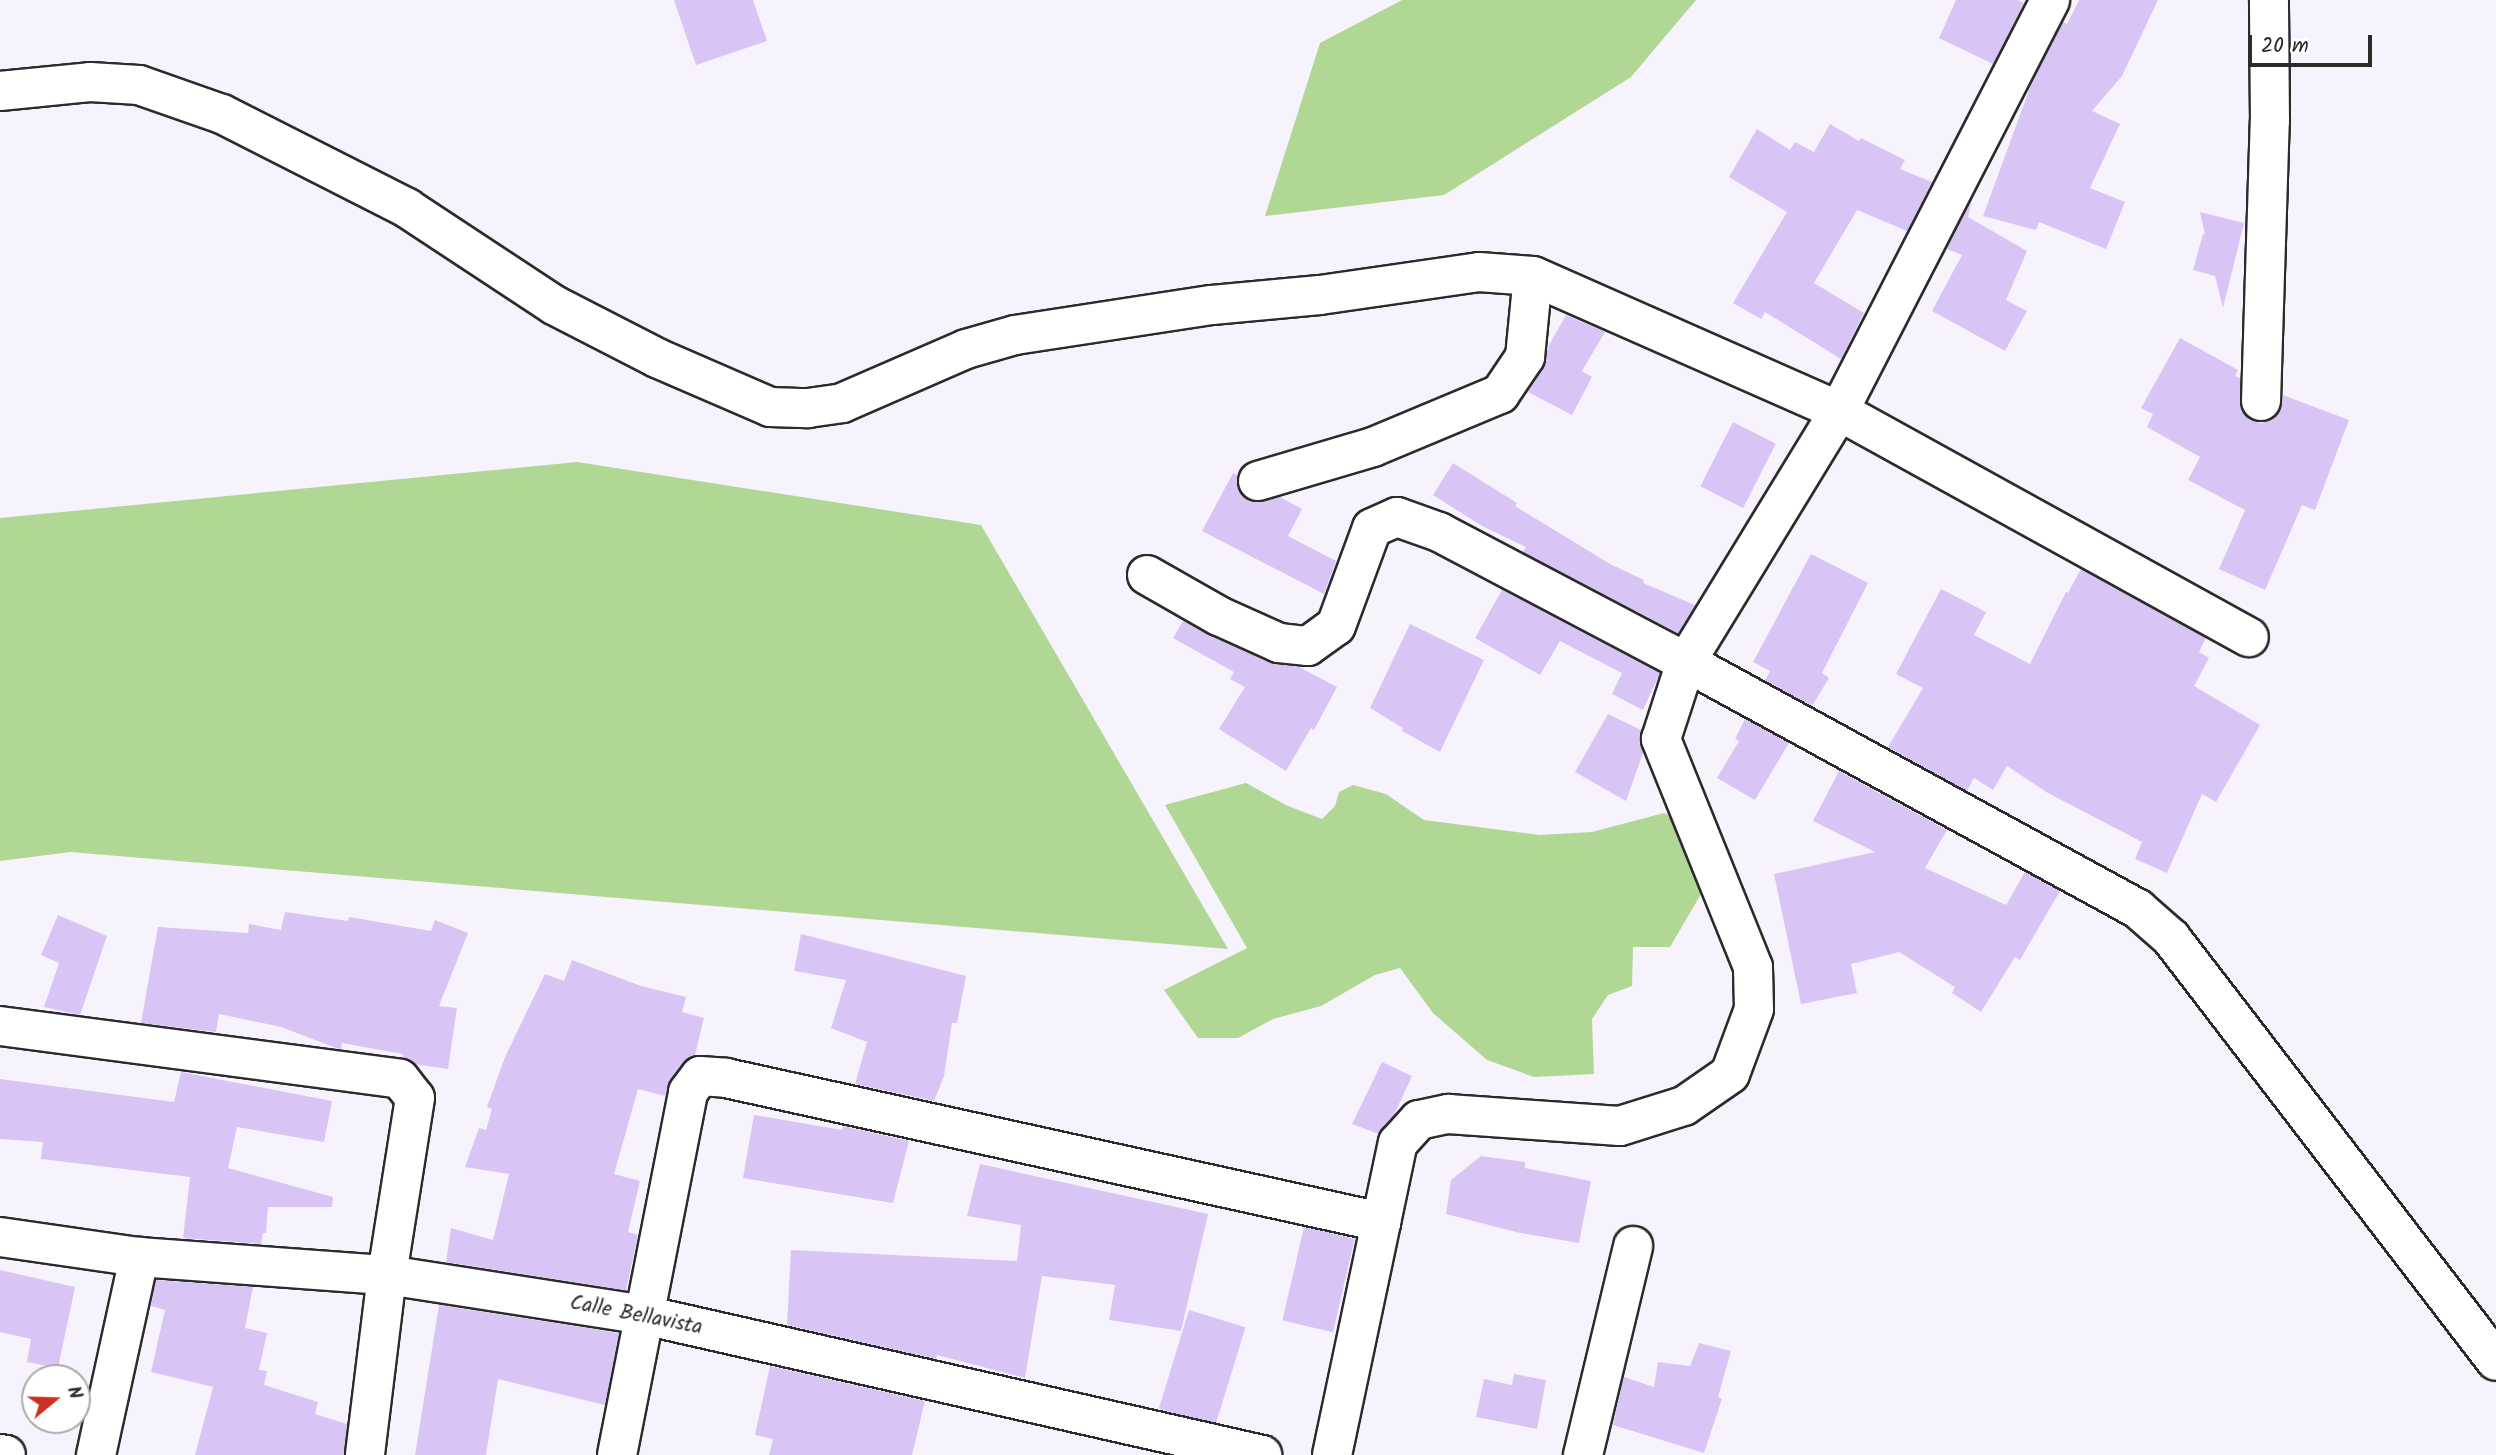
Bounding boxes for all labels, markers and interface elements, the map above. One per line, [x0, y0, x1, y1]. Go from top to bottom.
scale bar [2251, 21, 2375, 65]
text: 20 m [2261, 30, 2309, 63]
street label: Calle Bellavista [568, 1291, 704, 1341]
north arrow [21, 1364, 91, 1434]
text: N [58, 1382, 90, 1403]

